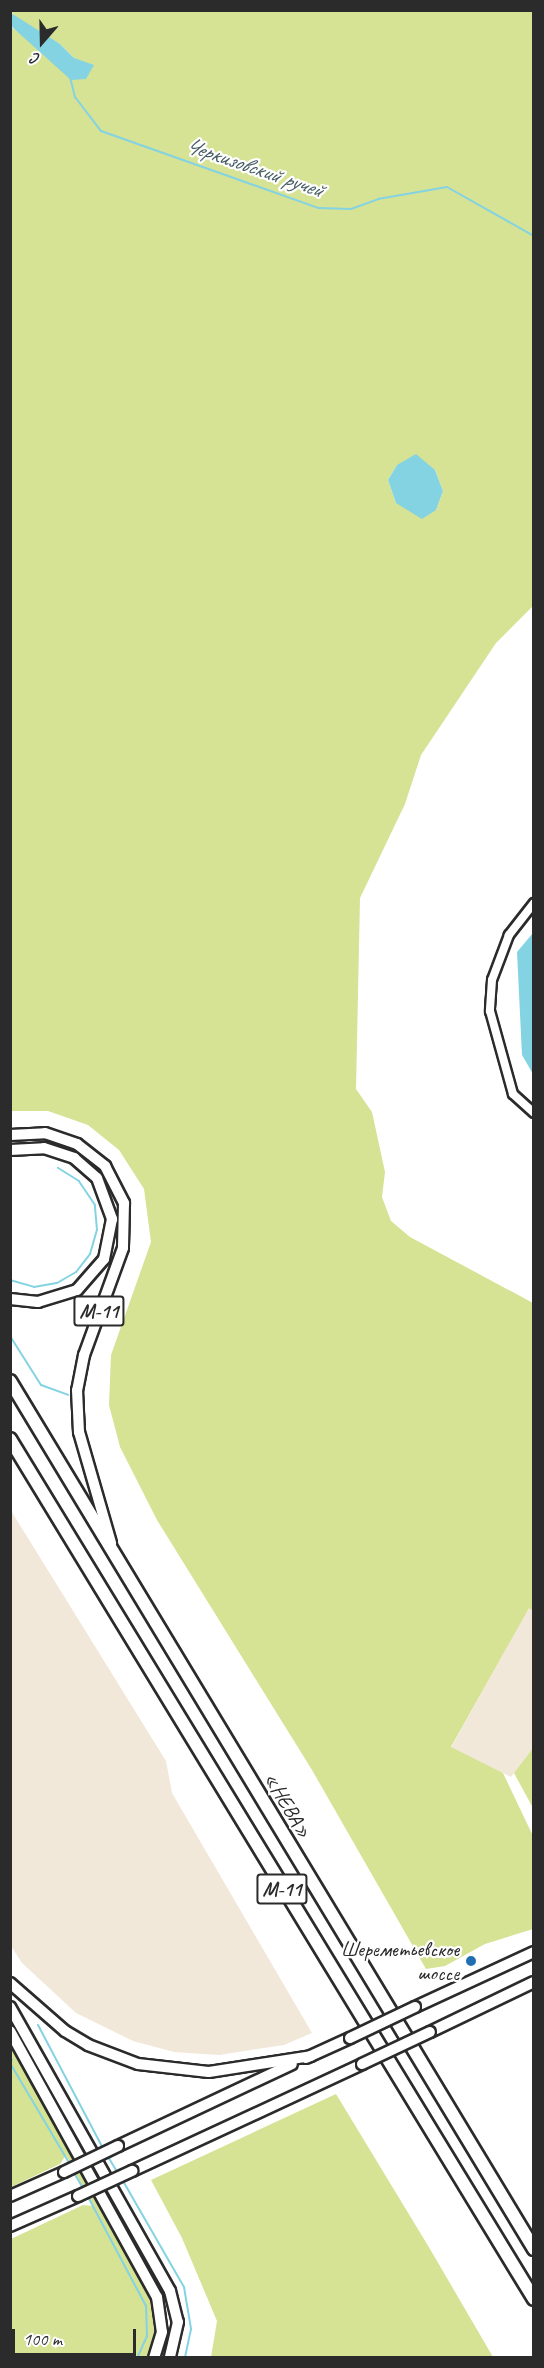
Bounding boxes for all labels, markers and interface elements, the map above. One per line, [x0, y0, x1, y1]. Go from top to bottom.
north arrow [12, 12, 72, 72]
text: С [29, 48, 43, 70]
water label: Черкизовский ручей [182, 132, 326, 204]
road number: М-11 [72, 1294, 126, 1328]
street label: «НЕВА» [259, 1768, 317, 1842]
road number: М-11 [255, 1872, 309, 1906]
place label: Шереметьевское шоссе [341, 1936, 459, 1986]
marker: Шереметьевское шоссе [464, 1954, 478, 1968]
scale bar [15, 2317, 140, 2355]
text: 100 m [23, 2328, 62, 2350]

